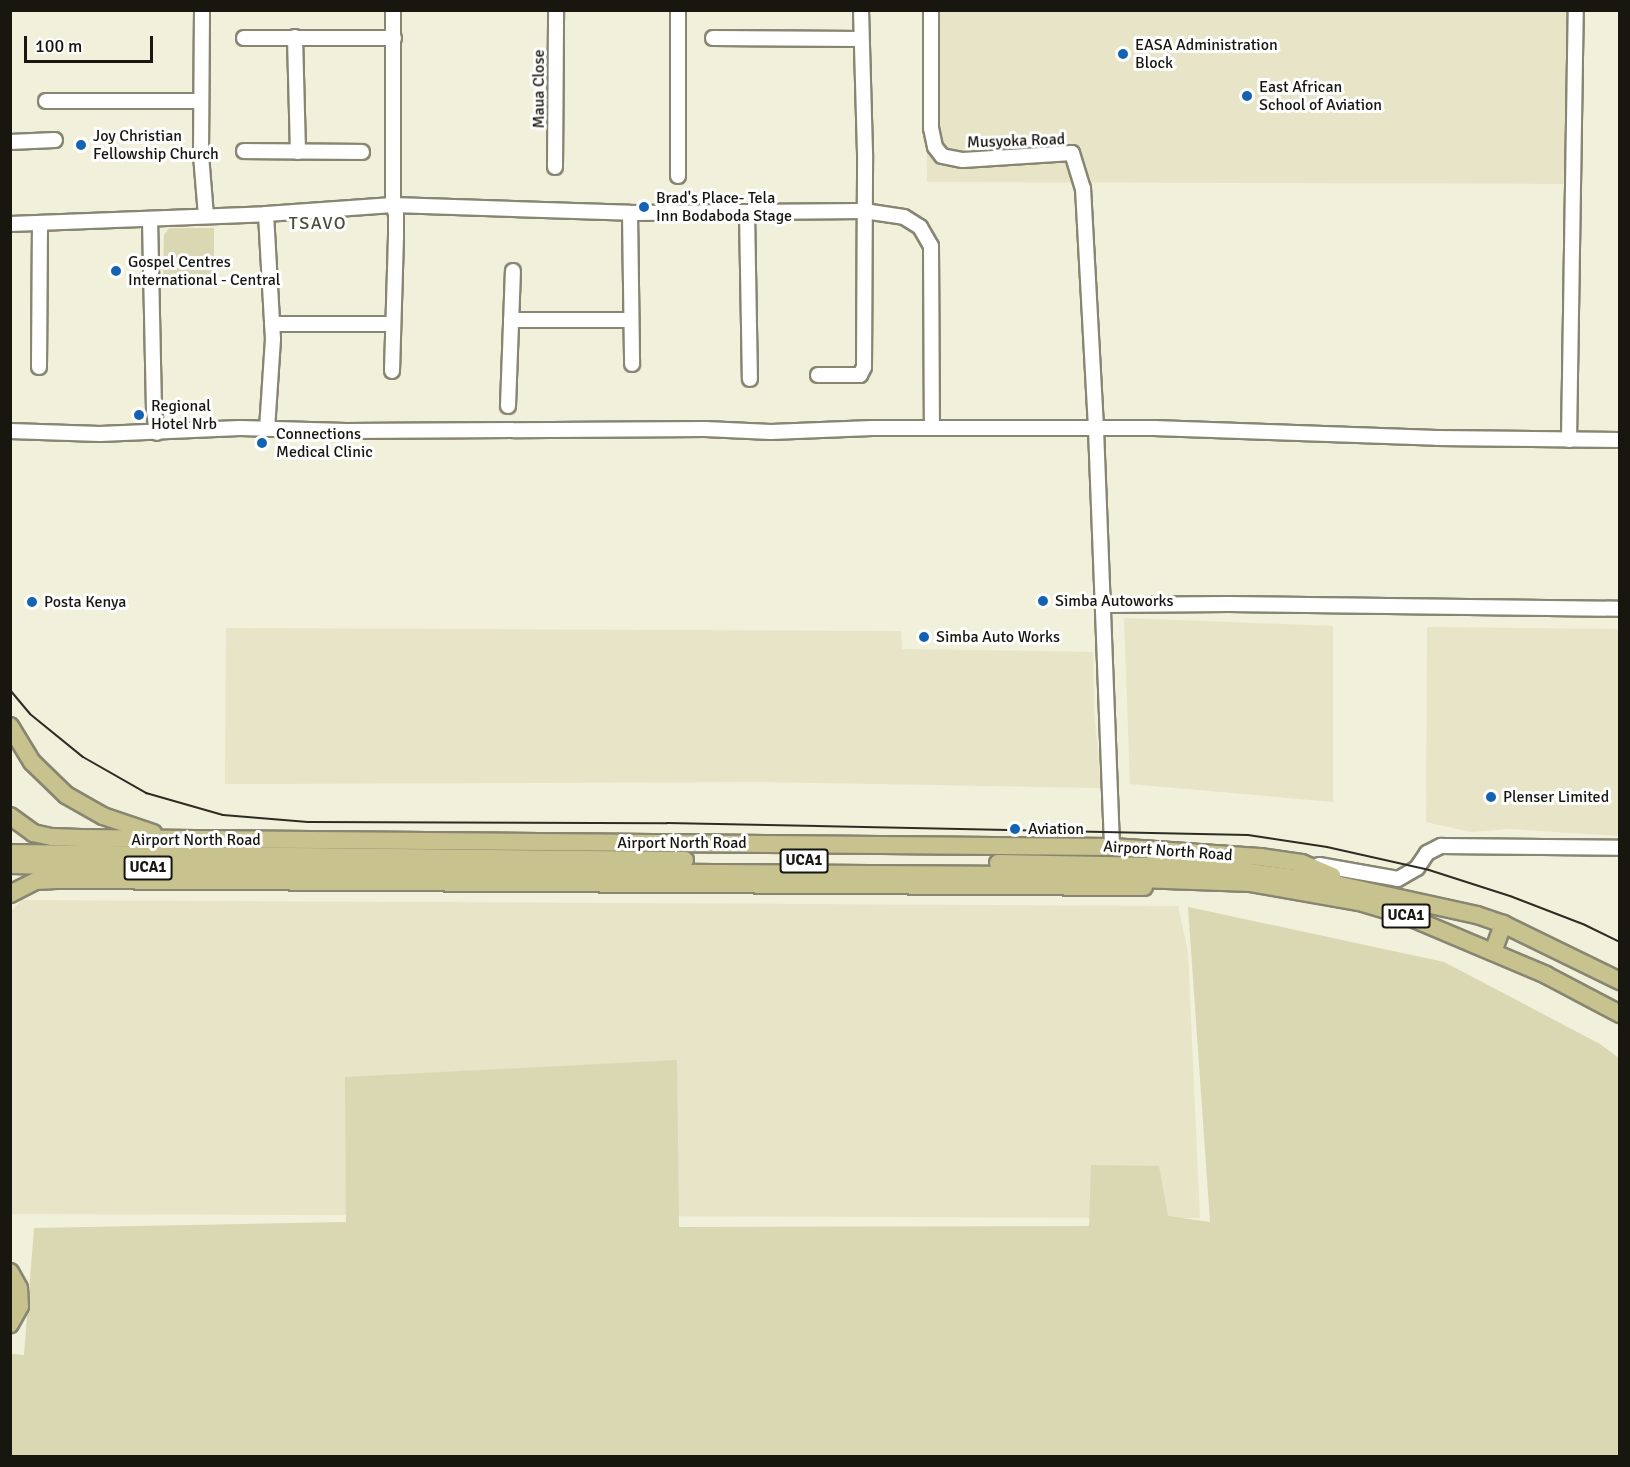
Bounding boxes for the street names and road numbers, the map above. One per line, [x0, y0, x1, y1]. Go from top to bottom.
street label: Maua Close [529, 50, 549, 128]
street label: Musyoka Road [967, 130, 1065, 152]
street label: Airport North Road [131, 830, 261, 850]
street label: Airport North Road [617, 833, 747, 853]
street label: Airport North Road [1103, 837, 1233, 865]
road number: UCA1 [778, 849, 830, 873]
road number: UCA1 [122, 856, 174, 880]
road number: UCA1 [1380, 904, 1432, 928]

